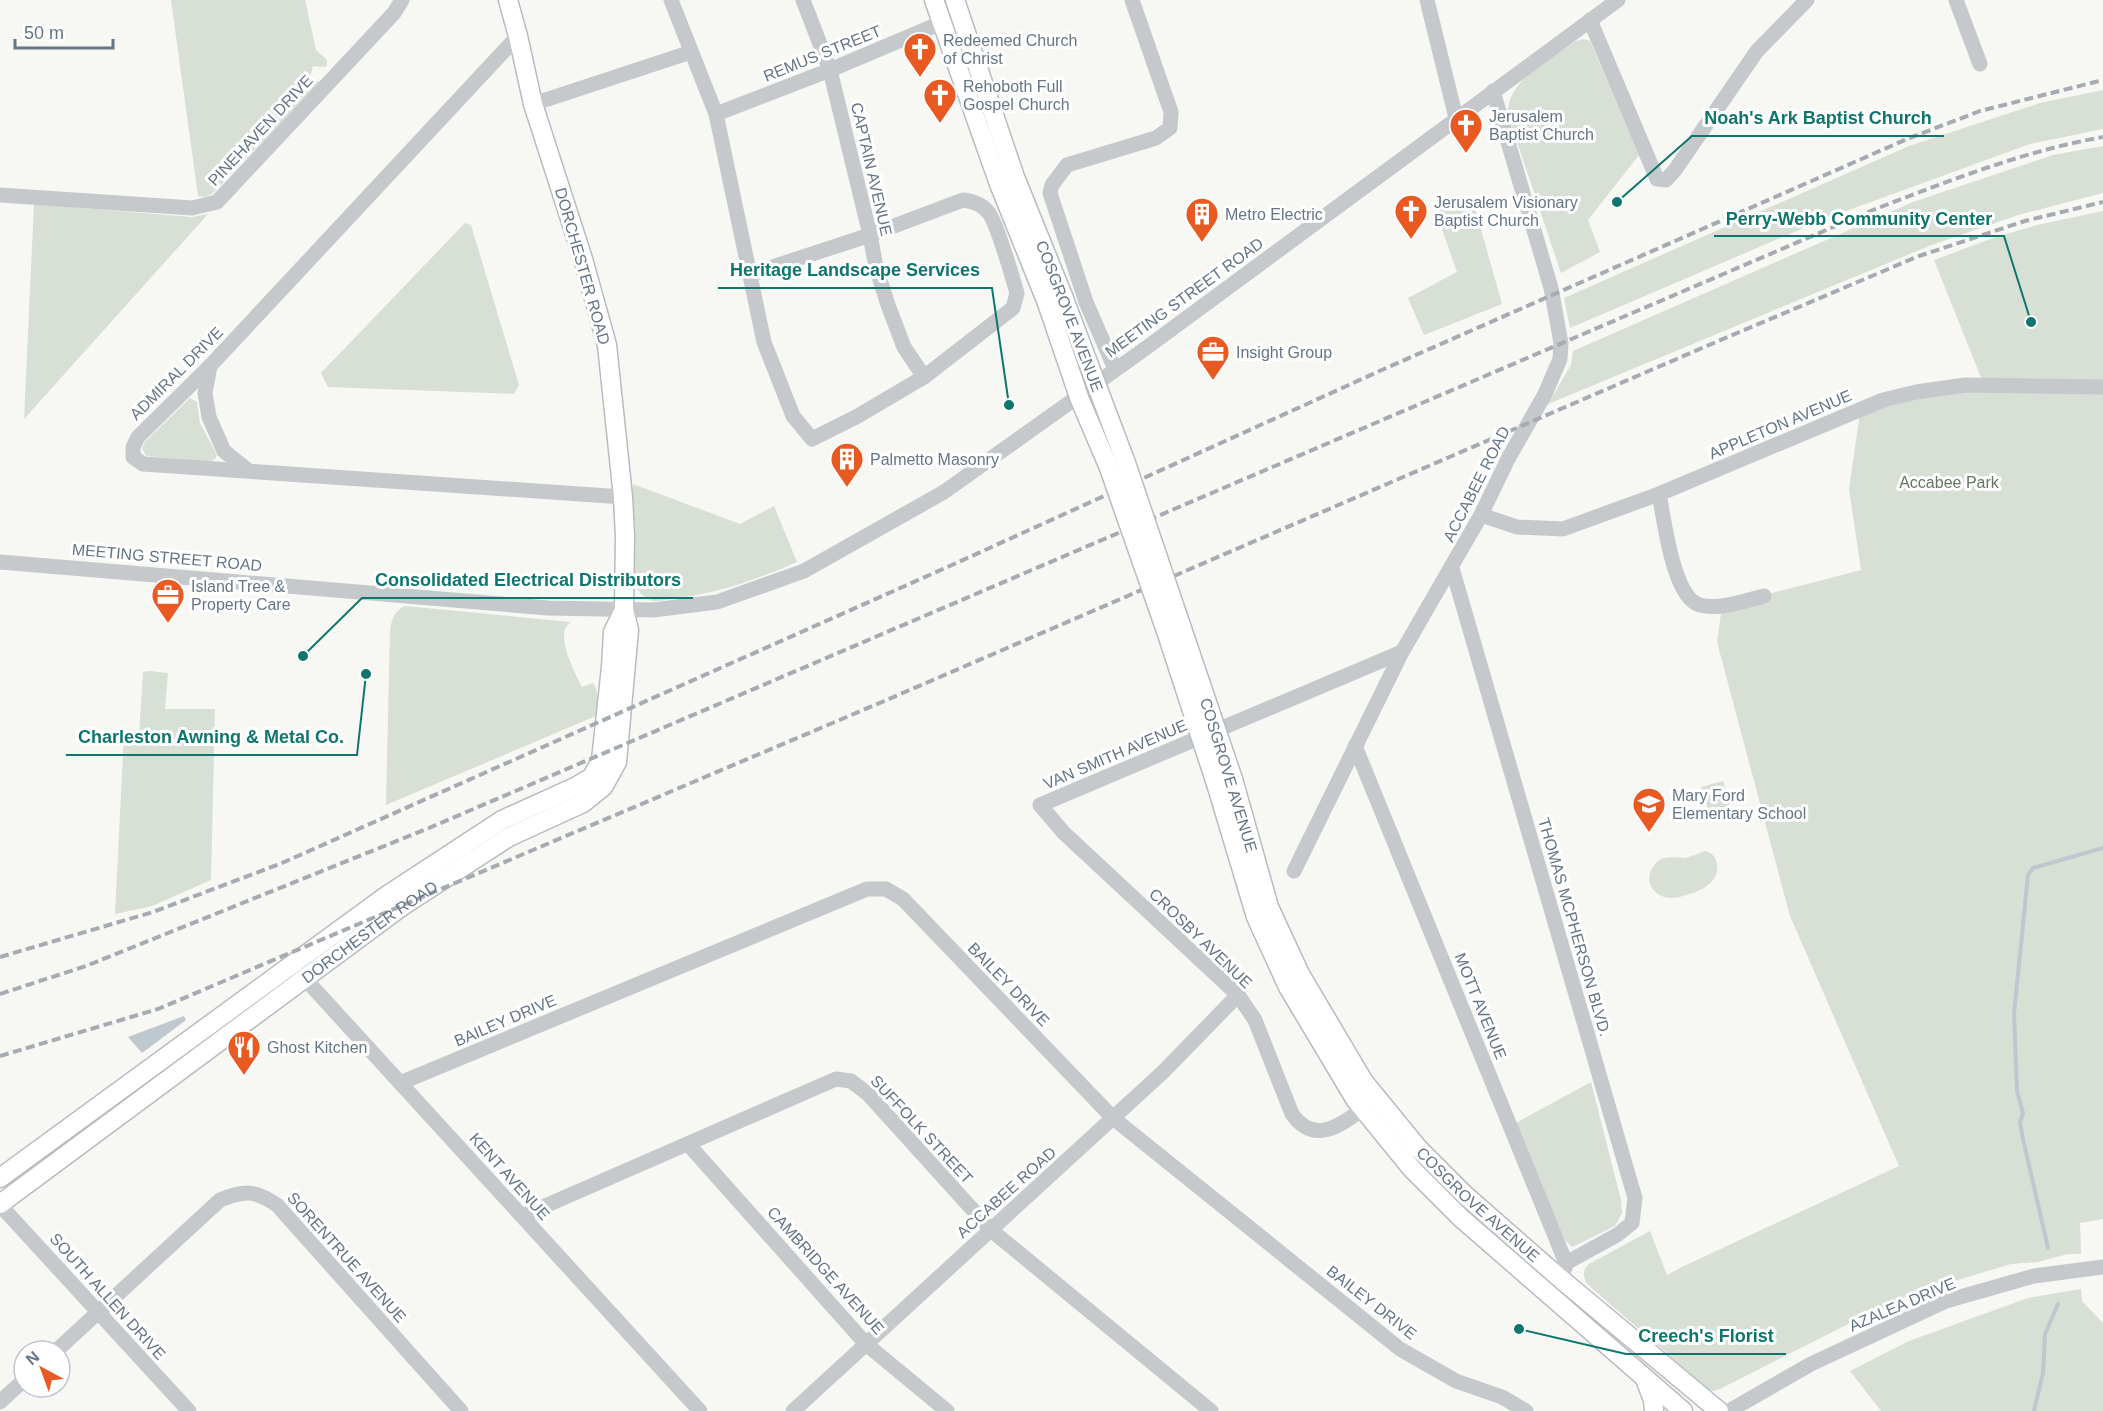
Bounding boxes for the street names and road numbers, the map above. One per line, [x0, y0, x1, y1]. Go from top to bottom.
street label: REMUS STREET [761, 22, 884, 85]
street label: PINEHAVEN DRIVE [205, 72, 316, 189]
street label: CAPTAIN AVENUE [848, 101, 895, 237]
street label: DORCHESTER ROAD [552, 186, 613, 347]
street label: MEETING STREET ROAD [1102, 234, 1266, 360]
street label: COSGROVE AVENUE [1033, 238, 1106, 394]
street label: ADMIRAL DRIVE [127, 324, 226, 423]
street label: APPLETON AVENUE [1706, 387, 1854, 462]
street label: ACCABEE ROAD [1440, 424, 1513, 545]
street label: MEETING STREET ROAD [71, 541, 263, 574]
street label: COSGROVE AVENUE [1197, 696, 1260, 854]
street label: VAN SMITH AVENUE [1041, 717, 1189, 792]
street label: THOMAS MCPHERSON BLVD. [1535, 816, 1614, 1038]
street label: DORCHESTER ROAD [299, 878, 441, 986]
street label: CROSBY AVENUE [1146, 885, 1255, 992]
street label: BAILEY DRIVE [965, 939, 1053, 1029]
street label: MOTT AVENUE [1451, 951, 1510, 1062]
street label: BAILEY DRIVE [452, 991, 559, 1050]
street label: SUFFOLK STREET [867, 1072, 976, 1187]
street label: KENT AVENUE [466, 1130, 553, 1223]
street label: ACCABEE ROAD [953, 1144, 1059, 1241]
street label: COSGROVE AVENUE [1413, 1144, 1543, 1265]
street label: SORENTRUE AVENUE [284, 1189, 409, 1326]
street label: CAMBRIDGE AVENUE [764, 1203, 887, 1337]
street label: SOUTH ALLEN DRIVE [47, 1230, 169, 1363]
street label: BAILEY DRIVE [1323, 1262, 1420, 1343]
street label: AZALEA DRIVE [1846, 1274, 1958, 1335]

